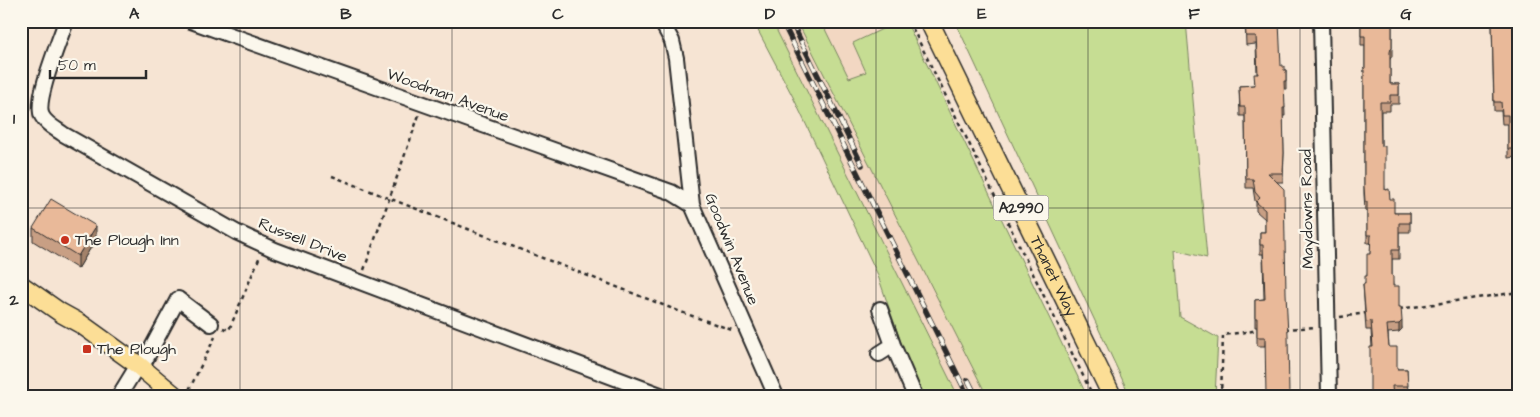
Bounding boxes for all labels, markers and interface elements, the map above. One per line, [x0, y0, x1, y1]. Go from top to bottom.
text: A [129, 3, 140, 25]
text: B [340, 3, 352, 25]
text: C [552, 3, 564, 25]
text: D [765, 3, 776, 25]
text: E [977, 3, 987, 25]
text: F [1188, 3, 1200, 25]
text: G [1400, 3, 1412, 25]
scale bar [50, 48, 146, 80]
text: 50 m [58, 55, 96, 76]
street label: Woodman Avenue [384, 63, 512, 127]
text: 1 [13, 108, 16, 130]
street label: Maydowns Road [1295, 149, 1320, 269]
street label: Goodwin Avenue [700, 190, 765, 309]
road number: A2990 [994, 196, 1048, 220]
street label: Russell Drive [255, 212, 351, 268]
place label: The Plough Inn [75, 229, 179, 252]
street label: Thanet Way [1024, 232, 1083, 321]
marker: The Plough Inn [59, 234, 71, 246]
text: 2 [8, 289, 19, 311]
place label: The Plough [97, 338, 176, 361]
marker: The Plough [81, 343, 93, 355]

